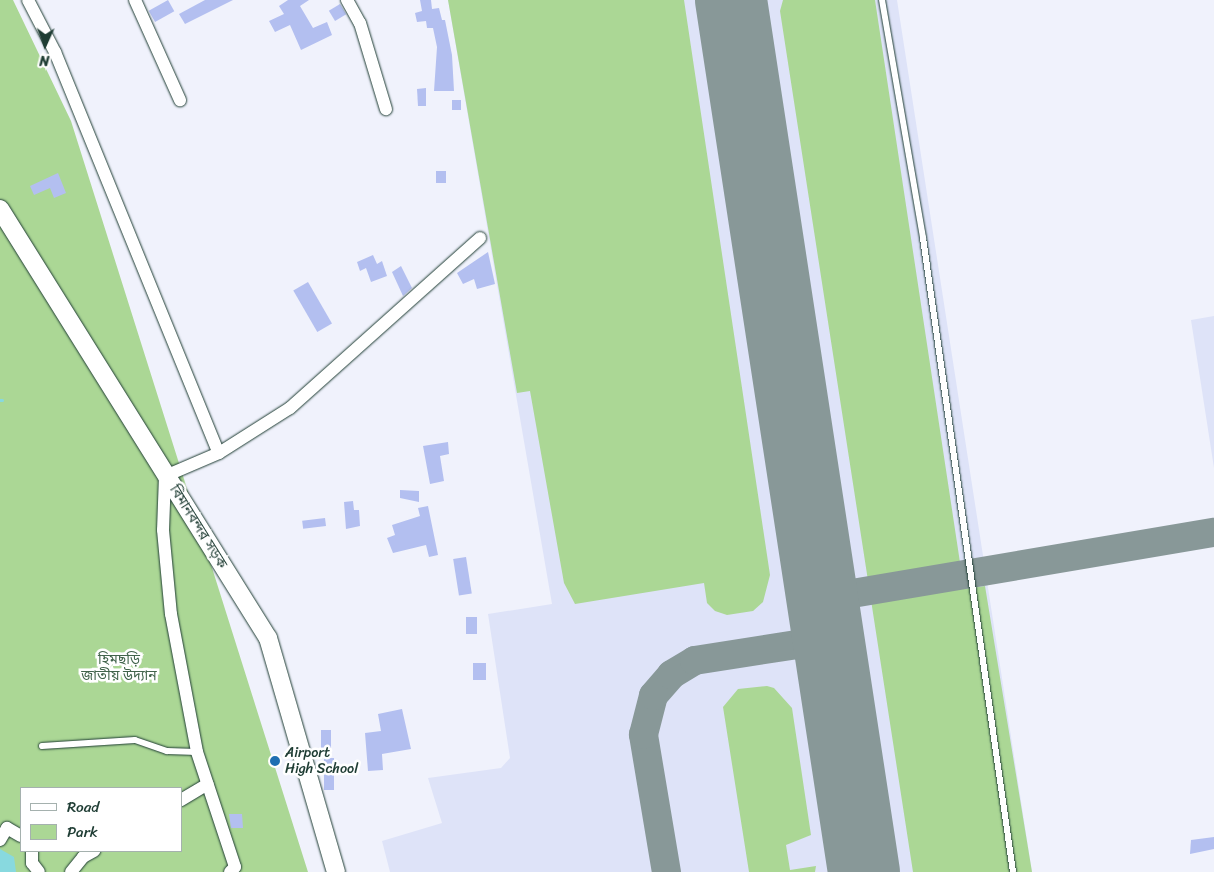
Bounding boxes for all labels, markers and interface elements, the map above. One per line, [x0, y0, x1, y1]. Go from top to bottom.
north arrow [20, 20, 70, 70]
text: N [39, 48, 50, 73]
street label: বিমানবন্দর সড়ক [166, 482, 230, 572]
park label: হিমছড়ি জাতীয় উদ্যান [81, 652, 157, 684]
place label: Airport High School [285, 745, 358, 778]
marker: Airport High School [269, 755, 281, 767]
legend [20, 787, 182, 852]
text: Road [67, 794, 99, 820]
text: Park [67, 819, 98, 845]

